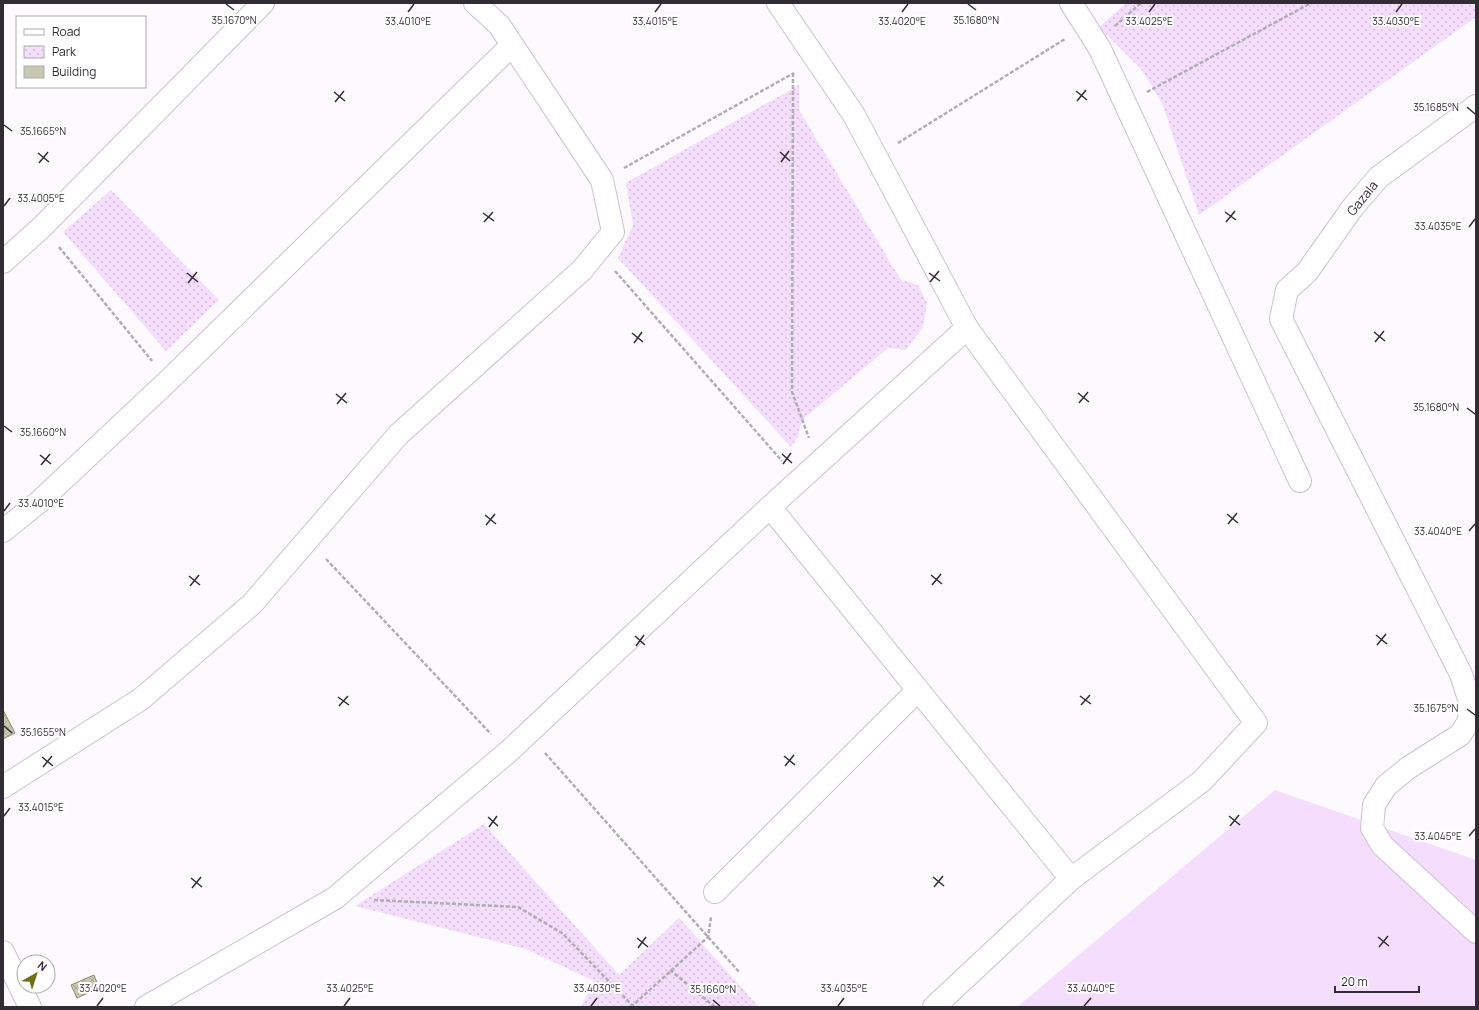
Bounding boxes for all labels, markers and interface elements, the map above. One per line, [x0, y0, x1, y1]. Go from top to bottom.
text: 35.1670°N [211, 13, 257, 27]
text: 35.1680°N [953, 13, 999, 27]
text: 33.4010°E [385, 14, 431, 28]
text: 33.4015°E [632, 14, 678, 28]
text: 33.4020°E [878, 14, 926, 28]
text: 33.4025°E [1125, 14, 1173, 28]
text: 33.4030°E [1372, 14, 1420, 28]
legend [16, 16, 146, 88]
text: Road [52, 23, 80, 40]
text: Park [52, 43, 77, 60]
text: Building [52, 63, 96, 80]
text: 35.1685°N [1413, 100, 1459, 114]
text: 35.1665°N [20, 124, 66, 138]
street label: Gazala [1342, 177, 1382, 219]
text: 33.4005°E [17, 191, 65, 205]
text: 33.4035°E [1414, 219, 1462, 233]
text: 35.1680°N [1413, 400, 1459, 414]
text: 35.1660°N [20, 425, 66, 439]
text: 33.4010°E [18, 496, 64, 510]
text: 33.4040°E [1414, 524, 1462, 538]
text: 35.1675°N [1414, 701, 1459, 715]
text: 35.1655°N [20, 725, 66, 739]
text: 33.4015°E [18, 800, 64, 814]
text: 33.4045°E [1414, 829, 1462, 843]
north arrow [16, 954, 56, 994]
text: N [35, 958, 50, 974]
scale bar [1335, 968, 1419, 994]
text: 20 m [1341, 973, 1368, 990]
text: 33.4020°E [79, 981, 127, 995]
text: 33.4025°E [326, 981, 374, 995]
text: 33.4030°E [573, 981, 621, 995]
text: 33.4035°E [820, 981, 868, 995]
text: 33.4040°E [1067, 981, 1115, 995]
text: 35.1660°N [690, 982, 736, 996]

